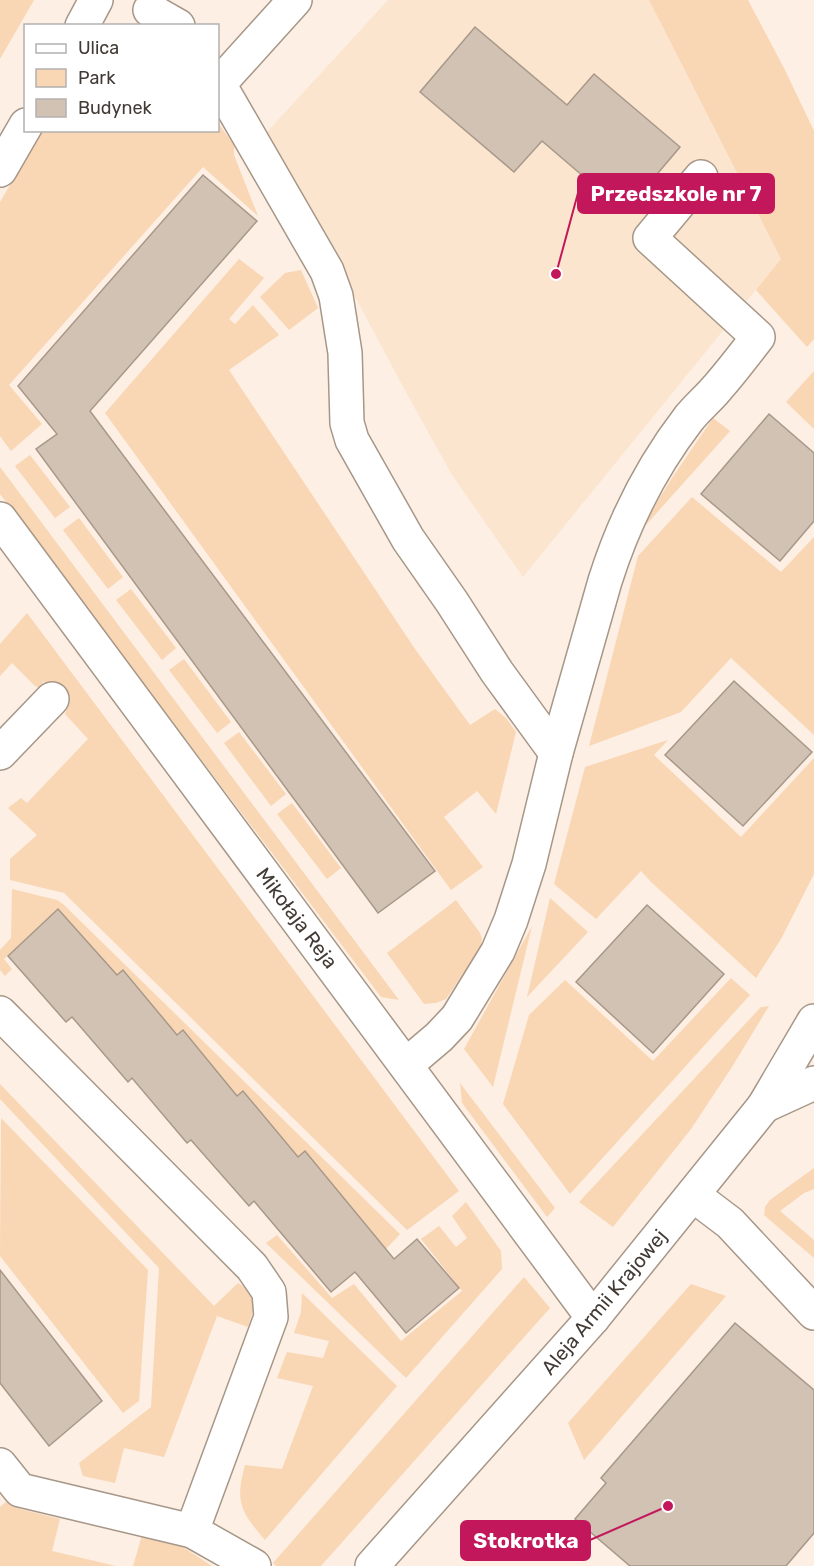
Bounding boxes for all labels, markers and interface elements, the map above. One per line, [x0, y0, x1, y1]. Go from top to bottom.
legend [24, 24, 219, 132]
text: Ulica [78, 37, 119, 59]
text: Park [78, 67, 116, 89]
text: Budynek [78, 97, 152, 119]
callout: Przedszkole nr 7 [578, 174, 774, 213]
text: Przedszkole nr 7 [591, 181, 761, 206]
street label: Mikołaja Reja [251, 863, 343, 973]
street label: Aleja Armii Krajowej [536, 1224, 672, 1380]
callout: Stokrotka [461, 1521, 590, 1560]
text: Stokrotka [473, 1528, 579, 1553]

